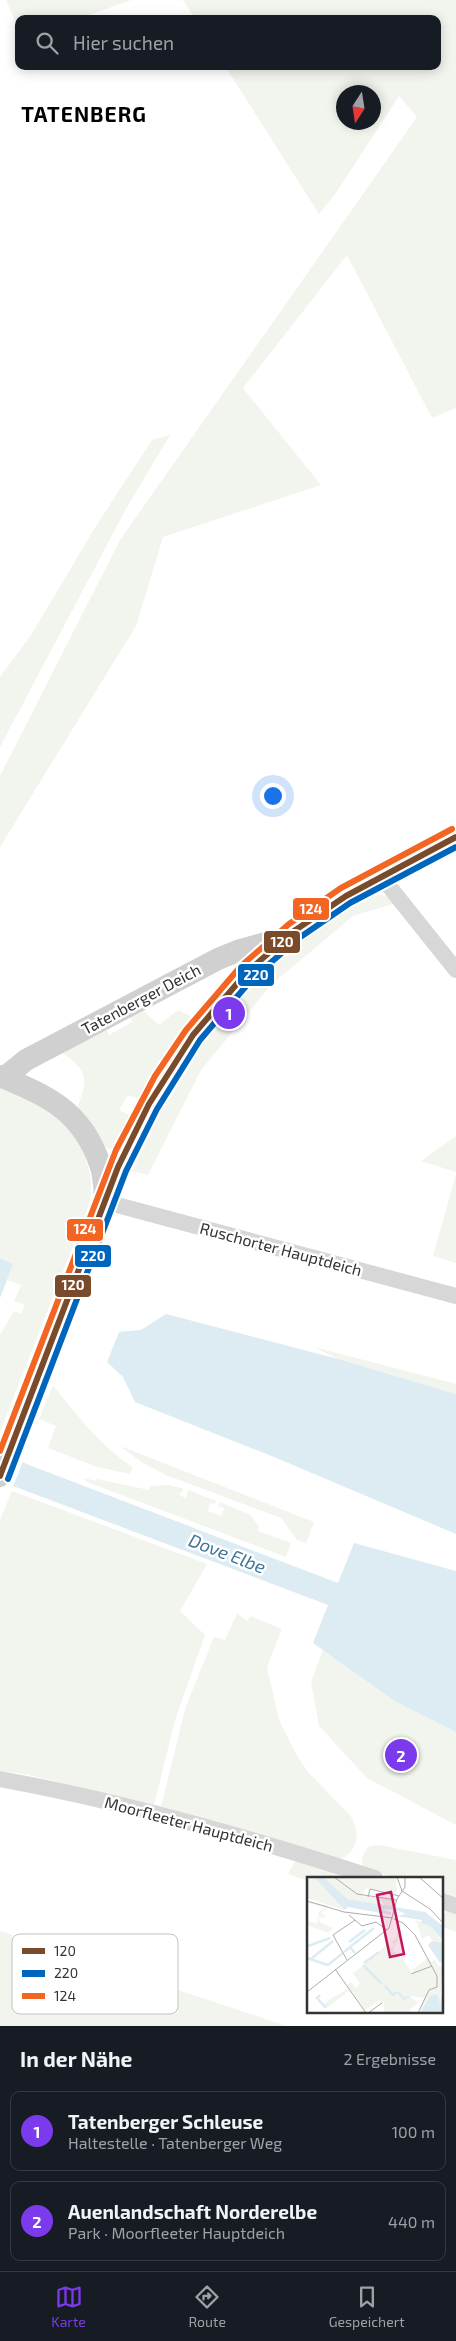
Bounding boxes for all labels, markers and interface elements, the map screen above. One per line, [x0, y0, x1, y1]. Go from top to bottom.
search box [15, 15, 441, 70]
icon: search [33, 29, 61, 57]
text: Hier suchen [73, 31, 174, 54]
north arrow [336, 85, 381, 130]
district label: TATENBERG [21, 101, 147, 126]
your location [260, 783, 286, 809]
line badge: 124 [292, 897, 330, 921]
text: 124 [299, 900, 323, 917]
line badge: 120 [263, 930, 301, 954]
text: 120 [270, 933, 294, 950]
street label: Tatenberger Deich [78, 959, 204, 1038]
line badge: 220 [237, 963, 275, 987]
text: 220 [243, 966, 269, 983]
pin: 1 [213, 994, 245, 1032]
line badge: 124 [66, 1218, 104, 1242]
street label: Ruschorter Hauptdeich [198, 1218, 364, 1279]
text: 124 [73, 1220, 97, 1237]
line badge: 220 [74, 1244, 112, 1268]
text: 220 [80, 1247, 106, 1264]
line badge: 120 [54, 1274, 92, 1298]
text: 120 [61, 1276, 85, 1293]
water label: Dove Elbe [186, 1528, 269, 1578]
pin: 2 [385, 1736, 417, 1774]
street label: Moorfleeter Hauptdeich [103, 1792, 275, 1855]
inset map [307, 1877, 444, 2014]
legend [12, 1934, 178, 2014]
text: 120 [54, 1942, 76, 1959]
text: 220 [54, 1964, 78, 1981]
text: 124 [54, 1987, 76, 2004]
text: In der Nähe [20, 2046, 132, 2071]
text: 2 Ergebnisse [343, 2049, 436, 2068]
text: Tatenberger Schleuse [68, 2110, 263, 2133]
text: 1 [34, 2122, 40, 2141]
text: 100 m [392, 2122, 435, 2141]
text: Haltestelle · Tatenberger Weg [68, 2133, 282, 2152]
text: Auenlandschaft Norderelbe [68, 2200, 317, 2223]
text: 2 [32, 2212, 42, 2231]
text: 440 m [388, 2212, 435, 2231]
text: Park · Moorfleeter Hauptdeich [68, 2223, 285, 2242]
tab: Karte [51, 2283, 86, 2330]
tab: Route [189, 2283, 226, 2330]
tab: Gespeichert [329, 2283, 405, 2330]

